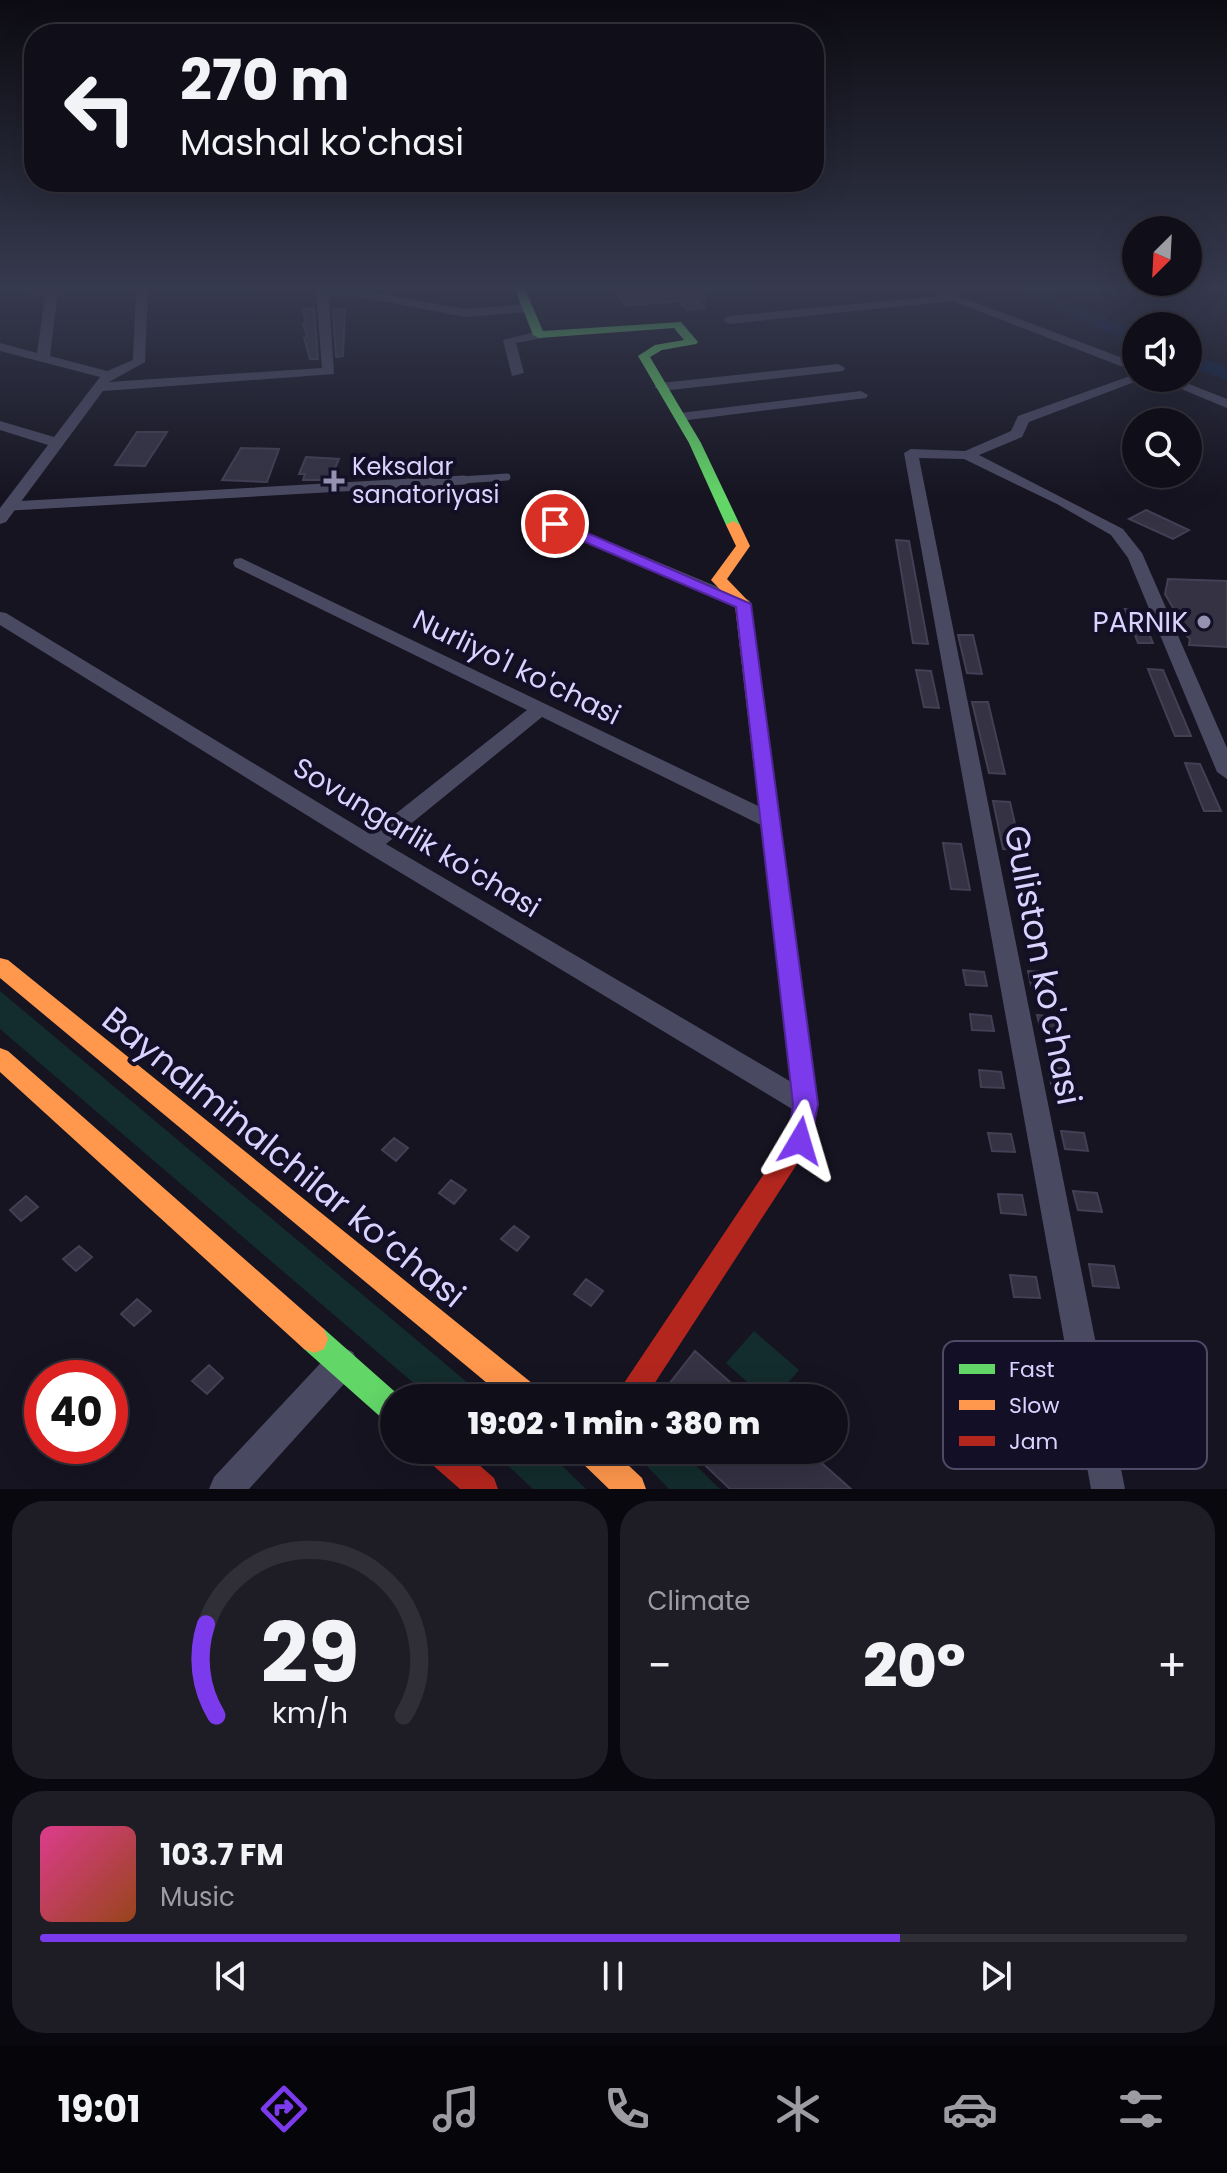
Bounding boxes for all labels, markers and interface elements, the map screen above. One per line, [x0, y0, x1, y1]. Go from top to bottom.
text: 270 m [180, 41, 350, 120]
icon: left [48, 56, 152, 160]
text: Mashal ko'chasi [180, 117, 464, 168]
north arrow [1122, 216, 1202, 296]
map controls [1122, 216, 1202, 488]
button: sound [1122, 312, 1202, 392]
button: search [1122, 408, 1202, 488]
place label: Keksalar sanatoriyasi [352, 450, 499, 511]
marker: Keksalar sanatoriyasi [323, 470, 345, 492]
pin [521, 490, 589, 558]
icon: arrive [533, 502, 577, 546]
street label: Nurliyo'l ko'chasi [406, 600, 627, 735]
place label: PARNIK [1093, 603, 1188, 642]
marker: PARNIK [1195, 613, 1213, 631]
street label: Sovungarlik ko'chasi [286, 748, 548, 927]
street label: Guliston ko'chasi [992, 821, 1094, 1109]
street label: Baynalminalchilar ko’chasi [92, 995, 476, 1319]
position arrow [758, 1099, 842, 1183]
legend [943, 1341, 1207, 1469]
text: Fast [1009, 1354, 1054, 1385]
speed limit sign: 40 [24, 1360, 128, 1464]
text: Slow [1009, 1390, 1059, 1421]
text: 19:02 · 1 min · 380 m [468, 1402, 760, 1445]
text: Jam [1009, 1426, 1058, 1457]
text: Climate [648, 1583, 750, 1619]
text: 29 [260, 1595, 359, 1711]
text: 20° [863, 1624, 966, 1708]
text: − [648, 1635, 672, 1696]
text: + [1157, 1635, 1187, 1696]
text: km/h [272, 1693, 348, 1733]
text: 103.7 FM [160, 1833, 284, 1876]
text: Music [160, 1879, 235, 1915]
icon: previous [209, 1954, 253, 1998]
icon: pause [591, 1954, 635, 1998]
icon: next [974, 1954, 1018, 1998]
icon: directions [256, 2081, 312, 2137]
icon: music [428, 2081, 484, 2137]
icon: phone [599, 2081, 655, 2137]
icon: climate [770, 2081, 826, 2137]
icon: car [942, 2081, 998, 2137]
icon: filters [1113, 2081, 1169, 2137]
text: 19:01 [58, 2084, 141, 2135]

